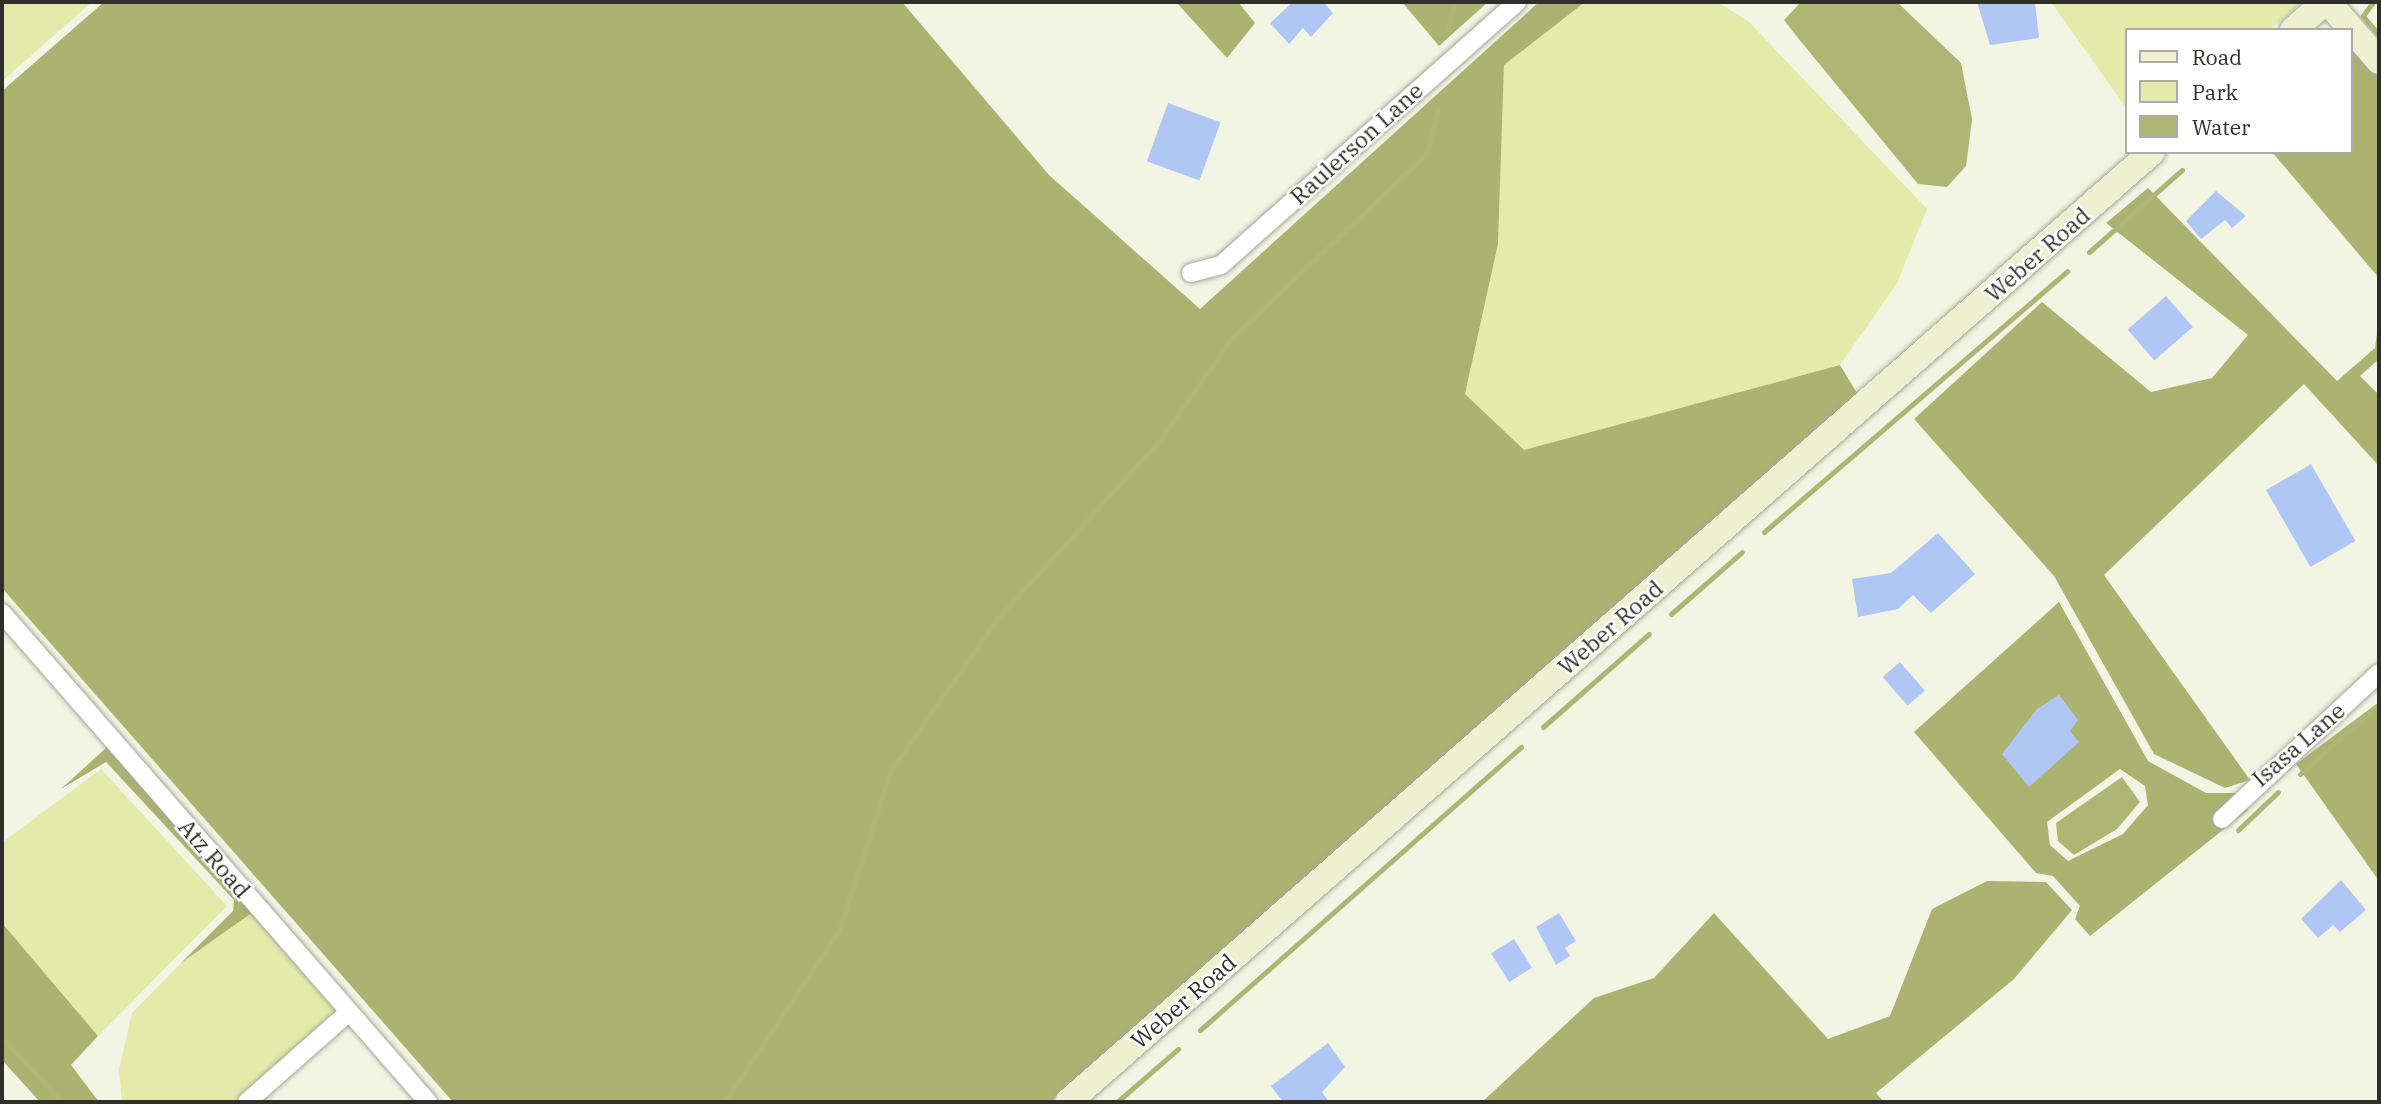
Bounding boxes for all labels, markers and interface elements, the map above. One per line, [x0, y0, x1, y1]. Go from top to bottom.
legend [2126, 28, 2353, 154]
text: Road [2192, 43, 2242, 71]
street label: Raulerson Lane [1284, 76, 1428, 210]
text: Park [2192, 78, 2238, 106]
text: Water [2192, 113, 2250, 141]
street label: Weber Road [1979, 201, 2095, 307]
street label: Weber Road [1552, 574, 1668, 680]
street label: Isasa Lane [2246, 696, 2350, 792]
street label: Atz Road [173, 813, 257, 903]
street label: Weber Road [1125, 948, 1241, 1054]

